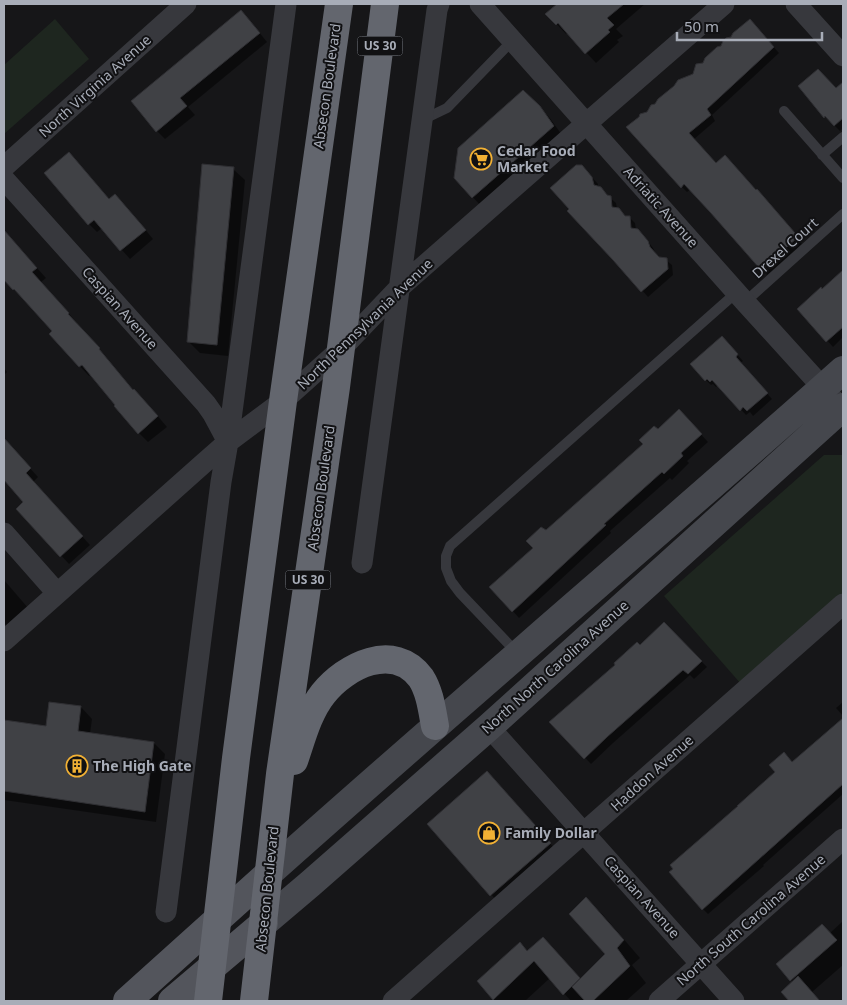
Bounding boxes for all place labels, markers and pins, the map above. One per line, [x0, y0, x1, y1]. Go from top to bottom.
place label: Cedar Food Market [497, 141, 576, 176]
supermarket icon: Cedar Food Market [469, 147, 493, 171]
building icon: The High Gate [65, 754, 89, 778]
place label: The High Gate [93, 756, 192, 775]
shop icon: Family Dollar [477, 821, 501, 845]
place label: Family Dollar [505, 823, 597, 842]

